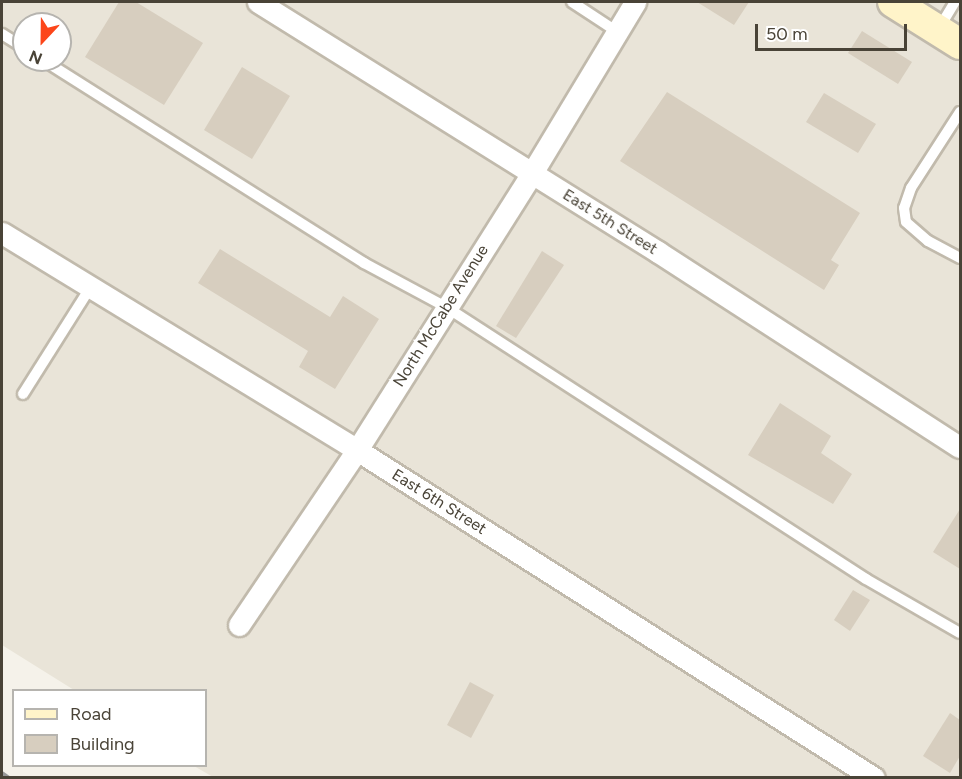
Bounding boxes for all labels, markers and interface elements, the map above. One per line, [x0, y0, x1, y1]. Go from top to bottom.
north arrow [12, 12, 72, 72]
scale bar [758, 12, 910, 50]
text: 50 m [766, 23, 808, 45]
text: N [27, 46, 45, 68]
street label: East 5th Street [559, 185, 661, 259]
street label: North McCabe Avenue [389, 241, 493, 391]
street label: East 6th Street [388, 465, 490, 539]
legend [12, 689, 207, 767]
text: Road [70, 703, 111, 725]
text: Building [70, 733, 135, 755]

